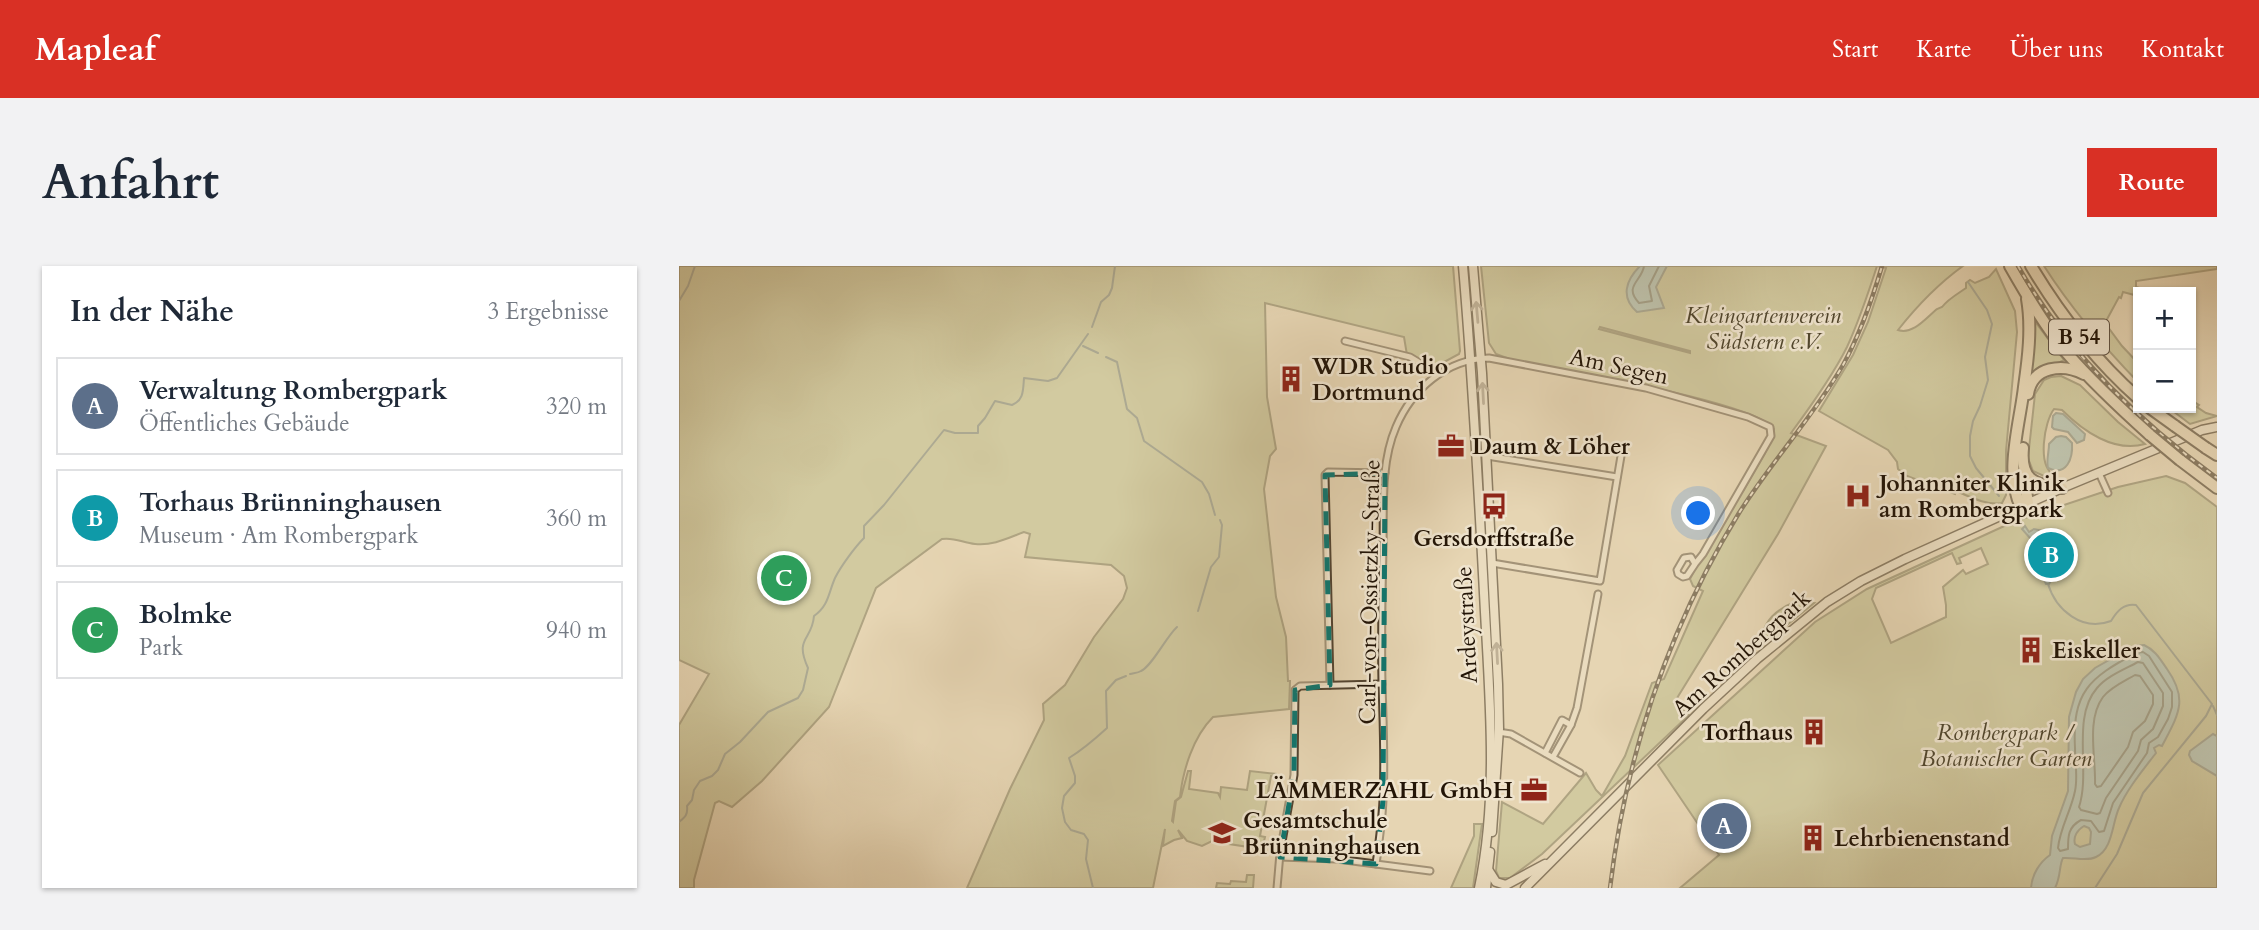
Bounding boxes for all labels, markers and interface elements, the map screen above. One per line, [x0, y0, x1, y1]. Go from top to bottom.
text: Mapleaf [35, 27, 156, 72]
text: Start [1832, 33, 1878, 66]
text: Karte [1916, 33, 1972, 66]
text: Über uns [2010, 33, 2103, 66]
text: Kontakt [2141, 33, 2224, 66]
button: Route [2087, 148, 2217, 217]
text: Anfahrt [42, 149, 219, 216]
map controls [2133, 287, 2196, 413]
button: + [2133, 287, 2196, 350]
text: In der Nähe [70, 291, 234, 332]
text: 3 Ergebnisse [487, 296, 609, 327]
park label: Kleingartenverein Südstern e.V. [1685, 300, 1842, 357]
one-way arrow [1470, 301, 1483, 324]
road number: B 54 [2049, 320, 2109, 354]
street label: Am Segen [1567, 341, 1671, 392]
button: − [2133, 350, 2196, 413]
place label: WDR Studio Dortmund [1311, 351, 1448, 408]
building icon: WDR Studio Dortmund [1276, 364, 1306, 394]
text: Verwaltung Rombergpark [139, 373, 447, 408]
one-way arrow [1477, 382, 1490, 405]
text: A [86, 391, 104, 422]
text: 320 m [546, 391, 607, 422]
text: Öffentliches Gebäude [139, 408, 350, 439]
office icon: Daum & Löher [1436, 431, 1466, 461]
place label: Daum & Löher [1472, 431, 1631, 462]
street label: Carl-von-Ossietzky-Straße [1352, 459, 1387, 725]
place label: Johanniter Klinik am Rombergpark [1876, 468, 2066, 525]
hospital icon: Johanniter Klinik am Rombergpark [1843, 481, 1873, 511]
text: Torhaus Brünninghausen [139, 485, 442, 520]
bus stop icon: Gersdorffstraße [1479, 491, 1509, 521]
your location [1681, 496, 1715, 530]
text: B [87, 503, 103, 534]
text: 360 m [546, 503, 607, 534]
text: Museum · Am Rombergpark [139, 520, 418, 551]
place label: Gersdorffstraße [1413, 523, 1575, 554]
pin: B [2028, 529, 2074, 581]
pin: C [761, 552, 807, 604]
street label: Ardeystraße [1448, 566, 1485, 684]
street label: Am Rombergpark [1665, 582, 1818, 724]
text: Bolmke [139, 597, 232, 632]
text: C [86, 615, 104, 646]
text: 940 m [546, 615, 607, 646]
text: Park [139, 632, 183, 663]
building icon: Eiskeller [2016, 635, 2046, 665]
place label: Eiskeller [2052, 635, 2141, 666]
one-way arrow [1490, 642, 1503, 665]
place label: Torfhaus [1701, 717, 1793, 748]
building icon: Torfhaus [1799, 717, 1829, 747]
park label: Rombergpark / Botanischer Garten [1920, 717, 2093, 774]
place label: LÄMMERZAHL GmbH [1256, 775, 1513, 806]
office icon: LÄMMERZAHL GmbH [1519, 775, 1549, 805]
pin: A [1701, 800, 1747, 852]
place label: Gesamtschule Brünninghausen [1243, 805, 1421, 862]
school or university icon: Gesamtschule Brünninghausen [1207, 818, 1237, 848]
building icon: Lehrbienenstand [1798, 823, 1828, 853]
place label: Lehrbienenstand [1834, 823, 2010, 854]

